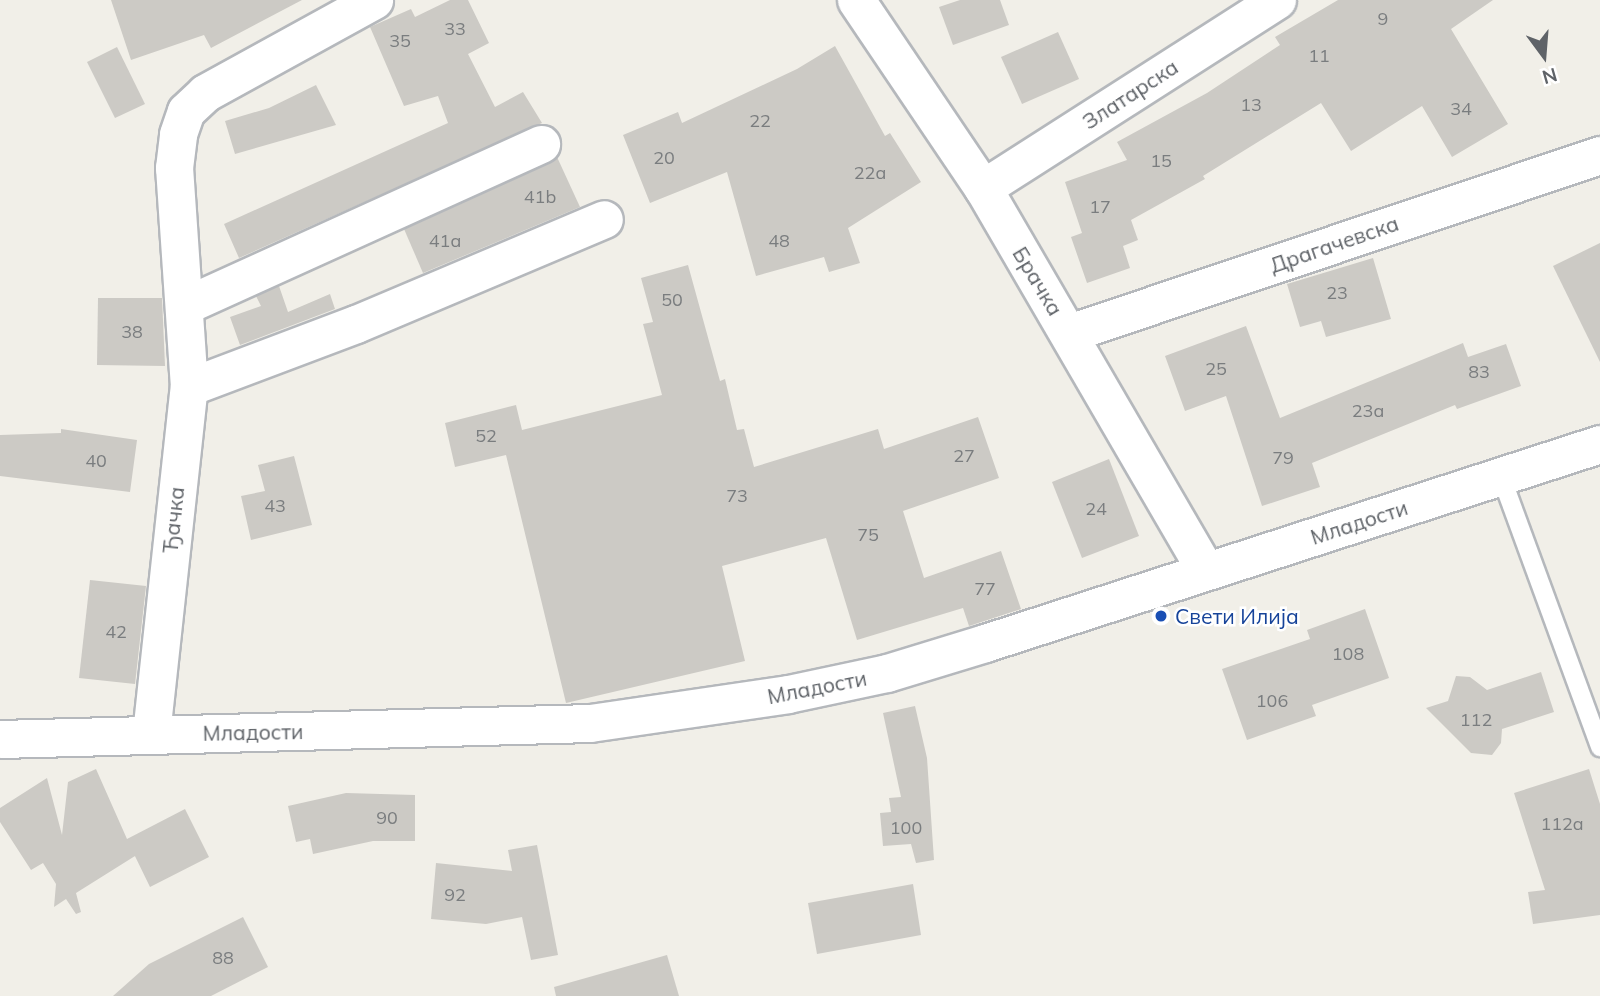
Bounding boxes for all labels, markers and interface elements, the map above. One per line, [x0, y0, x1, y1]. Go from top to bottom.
house number: 9 [1378, 8, 1388, 30]
house number: 33 [444, 18, 466, 40]
north arrow [1509, 21, 1579, 91]
house number: 35 [389, 30, 411, 52]
house number: 11 [1308, 45, 1330, 67]
street label: Златарска [1078, 54, 1182, 134]
text: N [1540, 63, 1560, 90]
house number: 13 [1240, 94, 1262, 116]
house number: 34 [1450, 98, 1472, 120]
house number: 22 [749, 110, 771, 132]
house number: 20 [653, 147, 675, 169]
house number: 15 [1150, 150, 1172, 172]
house number: 22a [854, 162, 886, 184]
house number: 41b [524, 186, 556, 208]
house number: 17 [1089, 196, 1111, 218]
street label: Драгачевска [1266, 210, 1402, 278]
house number: 41a [429, 230, 461, 252]
house number: 48 [768, 230, 790, 252]
street label: Брачка [1008, 242, 1068, 320]
house number: 23 [1326, 282, 1348, 304]
house number: 50 [661, 289, 683, 311]
house number: 38 [121, 321, 143, 343]
house number: 25 [1205, 358, 1227, 380]
house number: 83 [1468, 361, 1490, 383]
house number: 23a [1352, 400, 1384, 422]
house number: 52 [475, 425, 497, 447]
house number: 27 [953, 445, 975, 467]
house number: 79 [1272, 447, 1294, 469]
house number: 40 [85, 450, 107, 472]
house number: 73 [726, 485, 748, 507]
street label: Ђачка [157, 486, 189, 554]
street label: Младости [1307, 494, 1411, 550]
house number: 43 [264, 495, 286, 517]
house number: 24 [1085, 498, 1107, 520]
house number: 75 [857, 524, 879, 546]
house number: 77 [974, 578, 996, 600]
place label: Свети Илија [1175, 603, 1299, 629]
marker: Свети Илија [1153, 608, 1169, 624]
house number: 42 [105, 621, 127, 643]
house number: 108 [1332, 643, 1364, 665]
street label: Младости [765, 665, 869, 709]
house number: 106 [1256, 690, 1288, 712]
house number: 112 [1460, 709, 1492, 731]
street label: Младости [202, 719, 304, 745]
house number: 90 [376, 807, 398, 829]
house number: 112a [1540, 813, 1584, 835]
house number: 100 [890, 817, 922, 839]
house number: 92 [444, 884, 466, 906]
house number: 88 [212, 947, 234, 969]

